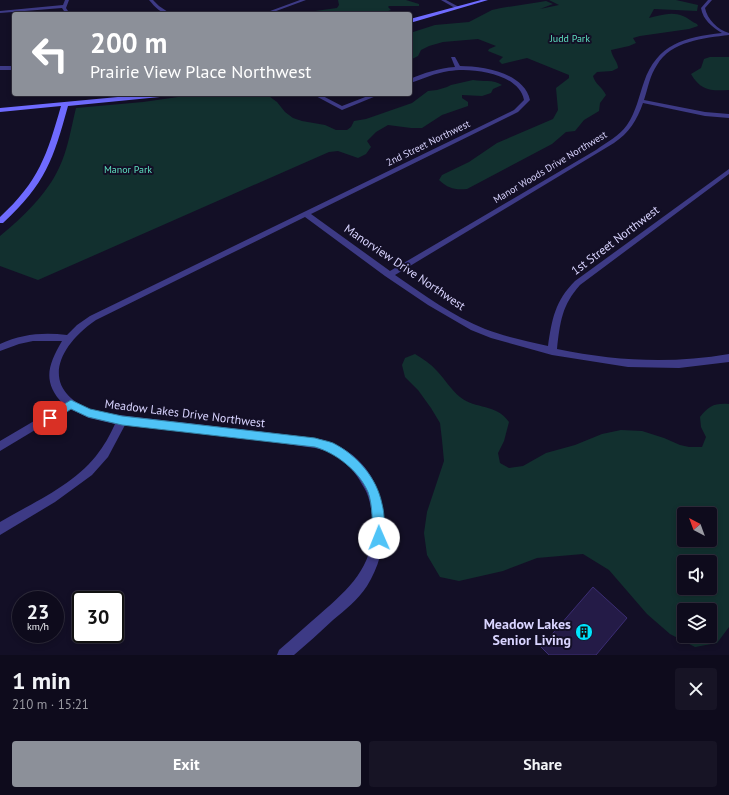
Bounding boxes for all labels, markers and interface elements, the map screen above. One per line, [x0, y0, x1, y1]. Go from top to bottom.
text: 200 m [90, 24, 167, 61]
icon: left [24, 28, 76, 80]
park label: Judd Park [549, 32, 590, 45]
text: Prairie View Place Northwest [90, 60, 311, 83]
street label: 2nd Street Northwest [384, 117, 473, 169]
street label: Manor Woods Drive Northwest [491, 128, 610, 206]
park label: Manor Park [104, 163, 152, 176]
street label: 1st Street Northwest [568, 202, 662, 278]
street label: Manorview Drive Northwest [342, 221, 468, 313]
street label: Meadow Lakes Drive Northwest [104, 396, 266, 430]
pin [33, 401, 67, 435]
icon: arrive [39, 407, 61, 429]
north arrow [677, 507, 717, 547]
map controls [677, 507, 717, 643]
position arrow [358, 517, 400, 559]
button: sound [677, 555, 717, 595]
speed limit sign: 30 [72, 591, 124, 643]
text: 23 [27, 599, 49, 625]
button: layers [677, 603, 717, 643]
place label: Meadow Lakes Senior Living [484, 615, 571, 649]
text: km/h [27, 620, 49, 633]
building icon: Meadow Lakes Senior Living [574, 622, 594, 642]
text: 1 min [12, 665, 71, 696]
button: close [675, 668, 717, 710]
text: 210 m · 15:21 [12, 696, 89, 713]
button: Exit [12, 741, 361, 787]
button: Share [369, 741, 717, 787]

